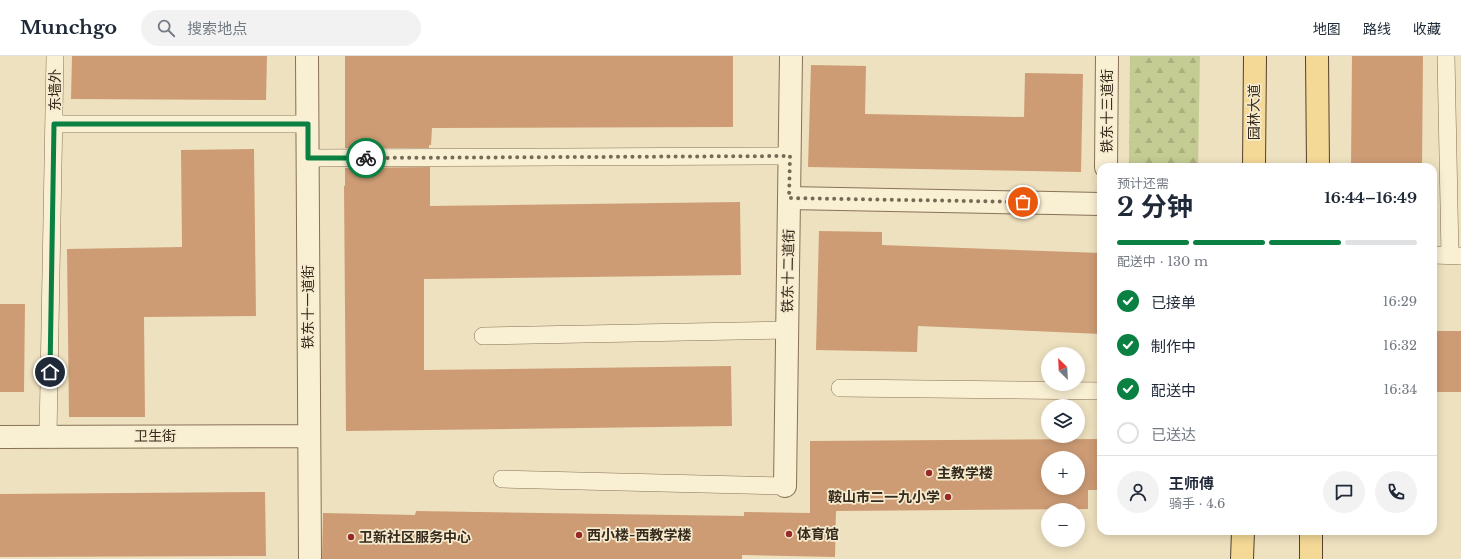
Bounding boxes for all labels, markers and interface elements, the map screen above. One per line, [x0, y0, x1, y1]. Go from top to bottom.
search box [141, 10, 421, 46]
text: Munchgo [20, 16, 117, 39]
icon: search [155, 17, 177, 39]
text: 搜索地点 [187, 19, 247, 38]
text: 地图 [1313, 20, 1341, 38]
text: 路线 [1363, 20, 1391, 38]
text: 收藏 [1413, 20, 1441, 38]
street label: 东墙外 [46, 69, 64, 111]
street label: 铁东十三道街 [1098, 69, 1116, 153]
street label: 园林大道 [1245, 84, 1263, 140]
courier [346, 138, 386, 178]
icon: bike [355, 147, 377, 169]
text: 预计还需 [1117, 175, 1169, 192]
pin [1006, 185, 1040, 219]
text: 16:44–16:49 [1324, 188, 1417, 207]
icon: bag [1012, 191, 1034, 213]
text: 2 分钟 [1117, 191, 1193, 223]
street label: 铁东十二道街 [778, 229, 798, 313]
text: 配送中 · 130 m [1117, 253, 1208, 270]
street label: 铁东十一道街 [299, 265, 317, 349]
icon: check [1117, 290, 1139, 312]
text: 已接单 [1151, 293, 1196, 312]
text: 16:29 [1383, 293, 1417, 310]
icon: check [1117, 334, 1139, 356]
text: 制作中 [1151, 337, 1196, 356]
text: 16:32 [1383, 337, 1417, 354]
north arrow [1041, 347, 1085, 391]
map controls [1041, 347, 1085, 547]
pin [33, 355, 67, 389]
icon: home [39, 361, 61, 383]
icon: check [1117, 378, 1139, 400]
text: 配送中 [1151, 381, 1196, 400]
text: 16:34 [1384, 381, 1417, 398]
button: layers [1041, 399, 1085, 443]
text: 已送达 [1151, 425, 1196, 444]
street label: 卫生街 [134, 427, 176, 445]
button: + [1041, 451, 1085, 495]
place label: 主教学楼 [937, 464, 993, 482]
marker: 主教学楼 [924, 468, 934, 478]
button: person [1117, 471, 1159, 513]
button: chat [1323, 471, 1365, 513]
button: phone [1375, 471, 1417, 513]
text: 王师傅 [1169, 474, 1214, 493]
place label: 鞍山市二一九小学 [828, 488, 940, 506]
marker: 鞍山市二一九小学 [943, 492, 953, 502]
text: 骑手 · 4.6 [1169, 495, 1225, 512]
button: − [1041, 503, 1085, 547]
place label: 体育馆 [797, 525, 839, 543]
place label: 西小楼-西教学楼 [587, 526, 691, 544]
place label: 卫新社区服务中心 [359, 528, 471, 546]
marker: 体育馆 [784, 529, 794, 539]
marker: 西小楼-西教学楼 [574, 530, 584, 540]
marker: 卫新社区服务中心 [346, 532, 356, 542]

